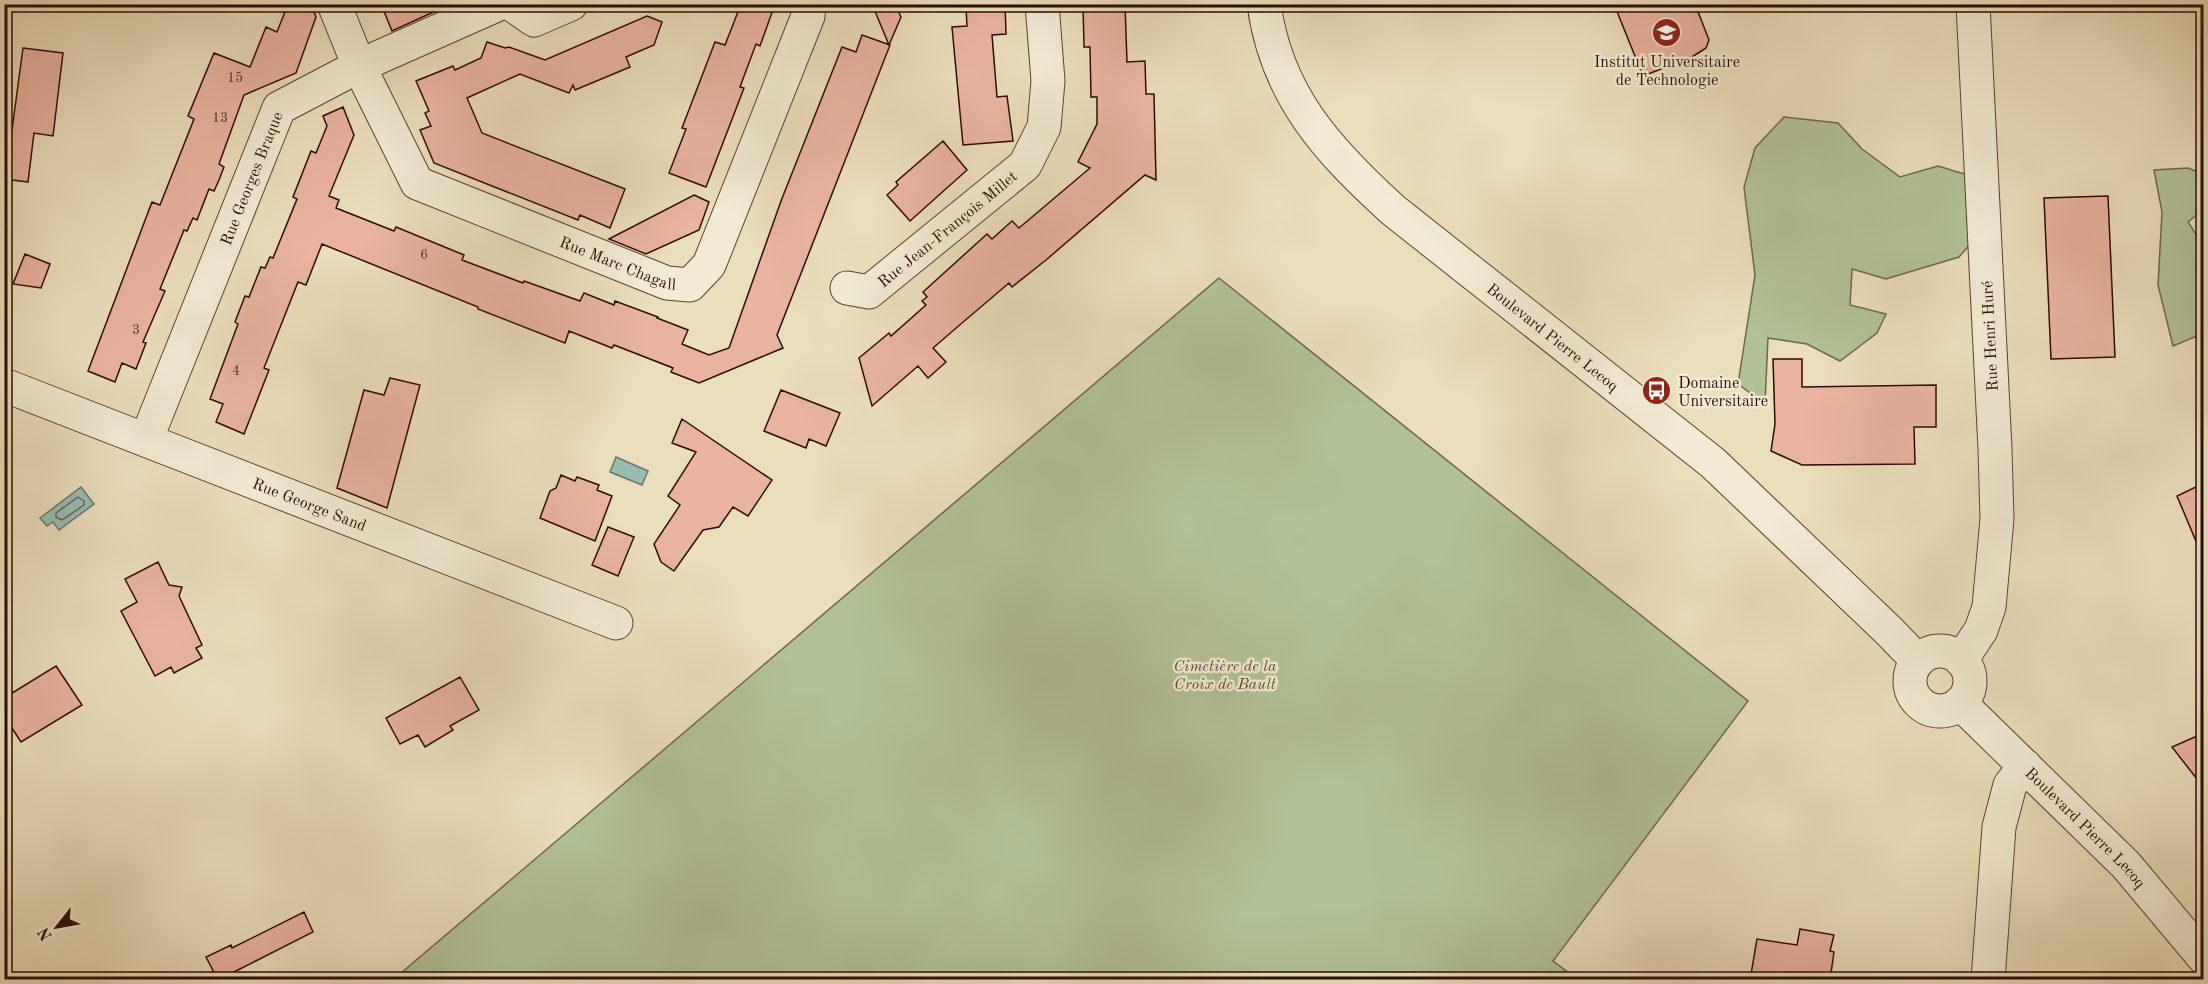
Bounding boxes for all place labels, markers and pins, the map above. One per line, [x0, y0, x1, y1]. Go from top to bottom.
school or university icon: Institut Universitaire de Technologie [1651, 17, 1683, 49]
place label: Institut Universitaire de Technologie [1594, 55, 1740, 89]
bus stop icon: Domaine Universitaire [1641, 375, 1673, 407]
place label: Domaine Universitaire [1678, 376, 1768, 410]

